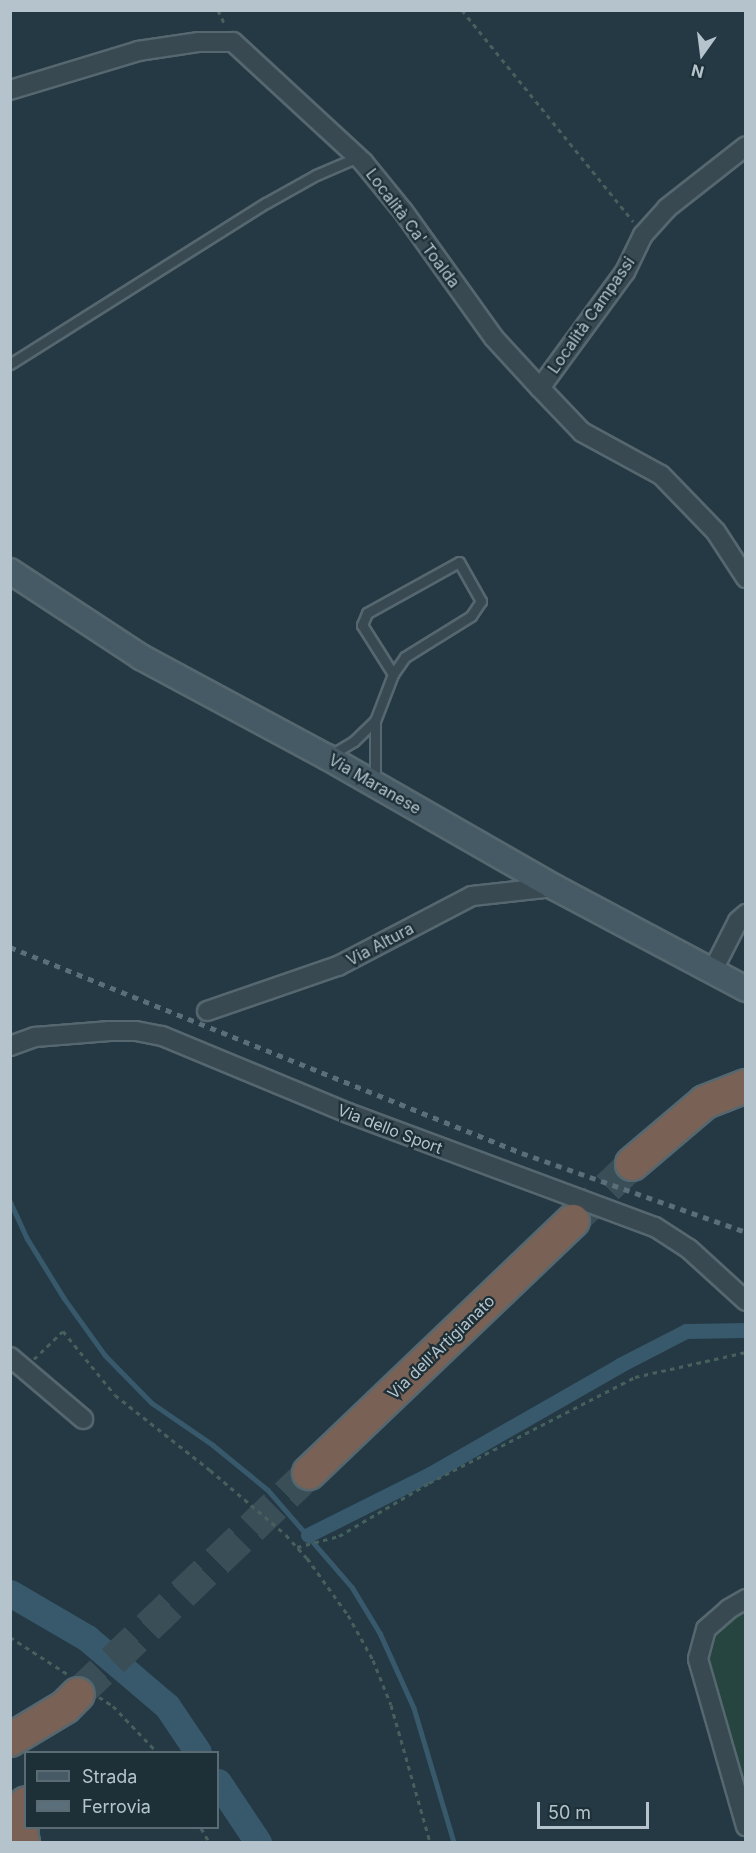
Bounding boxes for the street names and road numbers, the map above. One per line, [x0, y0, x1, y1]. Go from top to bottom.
street label: Località Ca' Toalda [362, 165, 464, 291]
street label: Località Campassi [544, 253, 638, 377]
street label: Via Maranese [325, 750, 425, 818]
street label: Via Altura [343, 918, 417, 970]
street label: Via dello Sport [335, 1100, 445, 1158]
street label: Via dell'Artigianato [384, 1291, 498, 1403]

